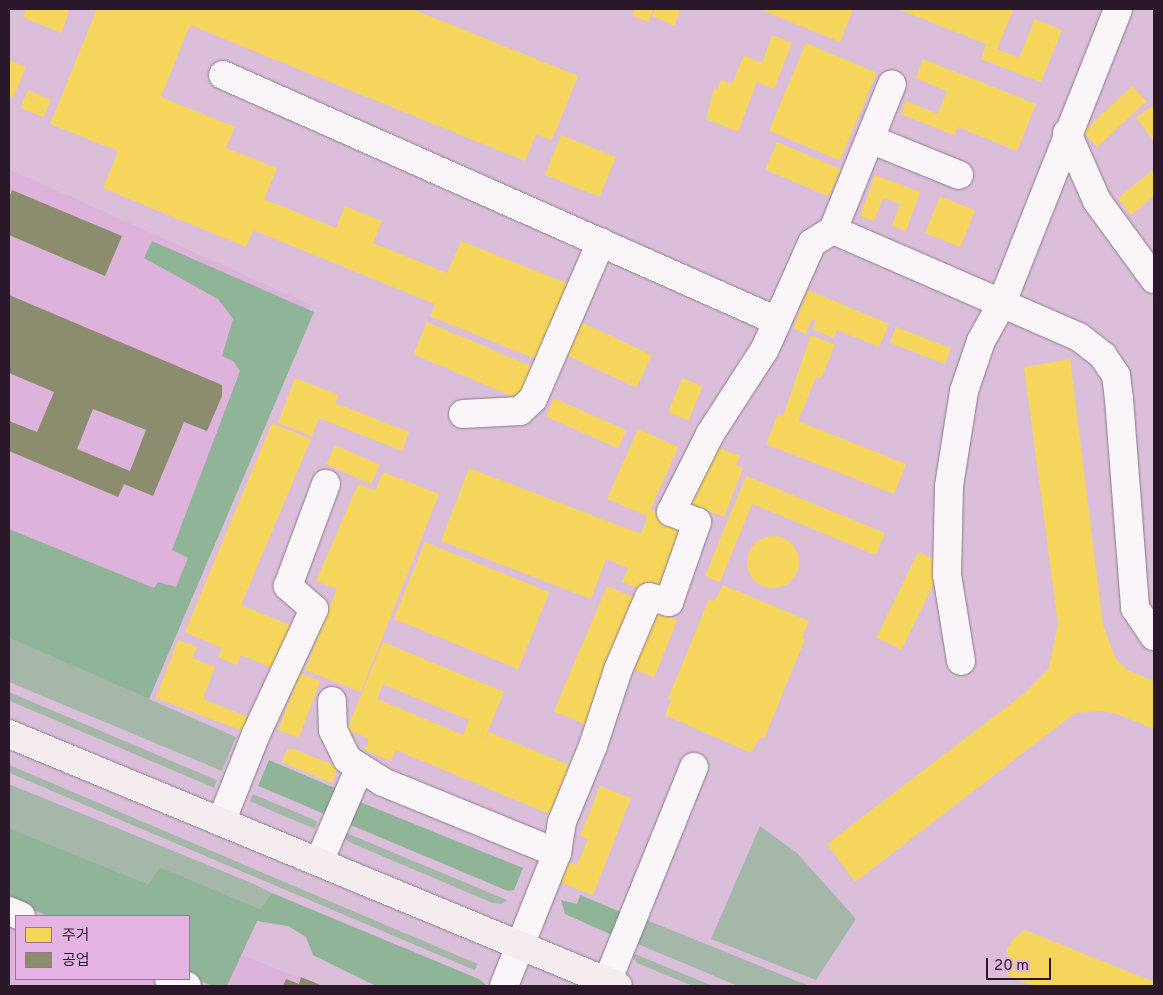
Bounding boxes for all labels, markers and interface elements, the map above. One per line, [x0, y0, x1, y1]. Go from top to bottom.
legend [15, 915, 190, 980]
text: 주거 [62, 927, 90, 946]
scale bar [988, 948, 1053, 980]
text: 공업 [62, 952, 90, 971]
text: 20 m [994, 957, 1029, 976]

